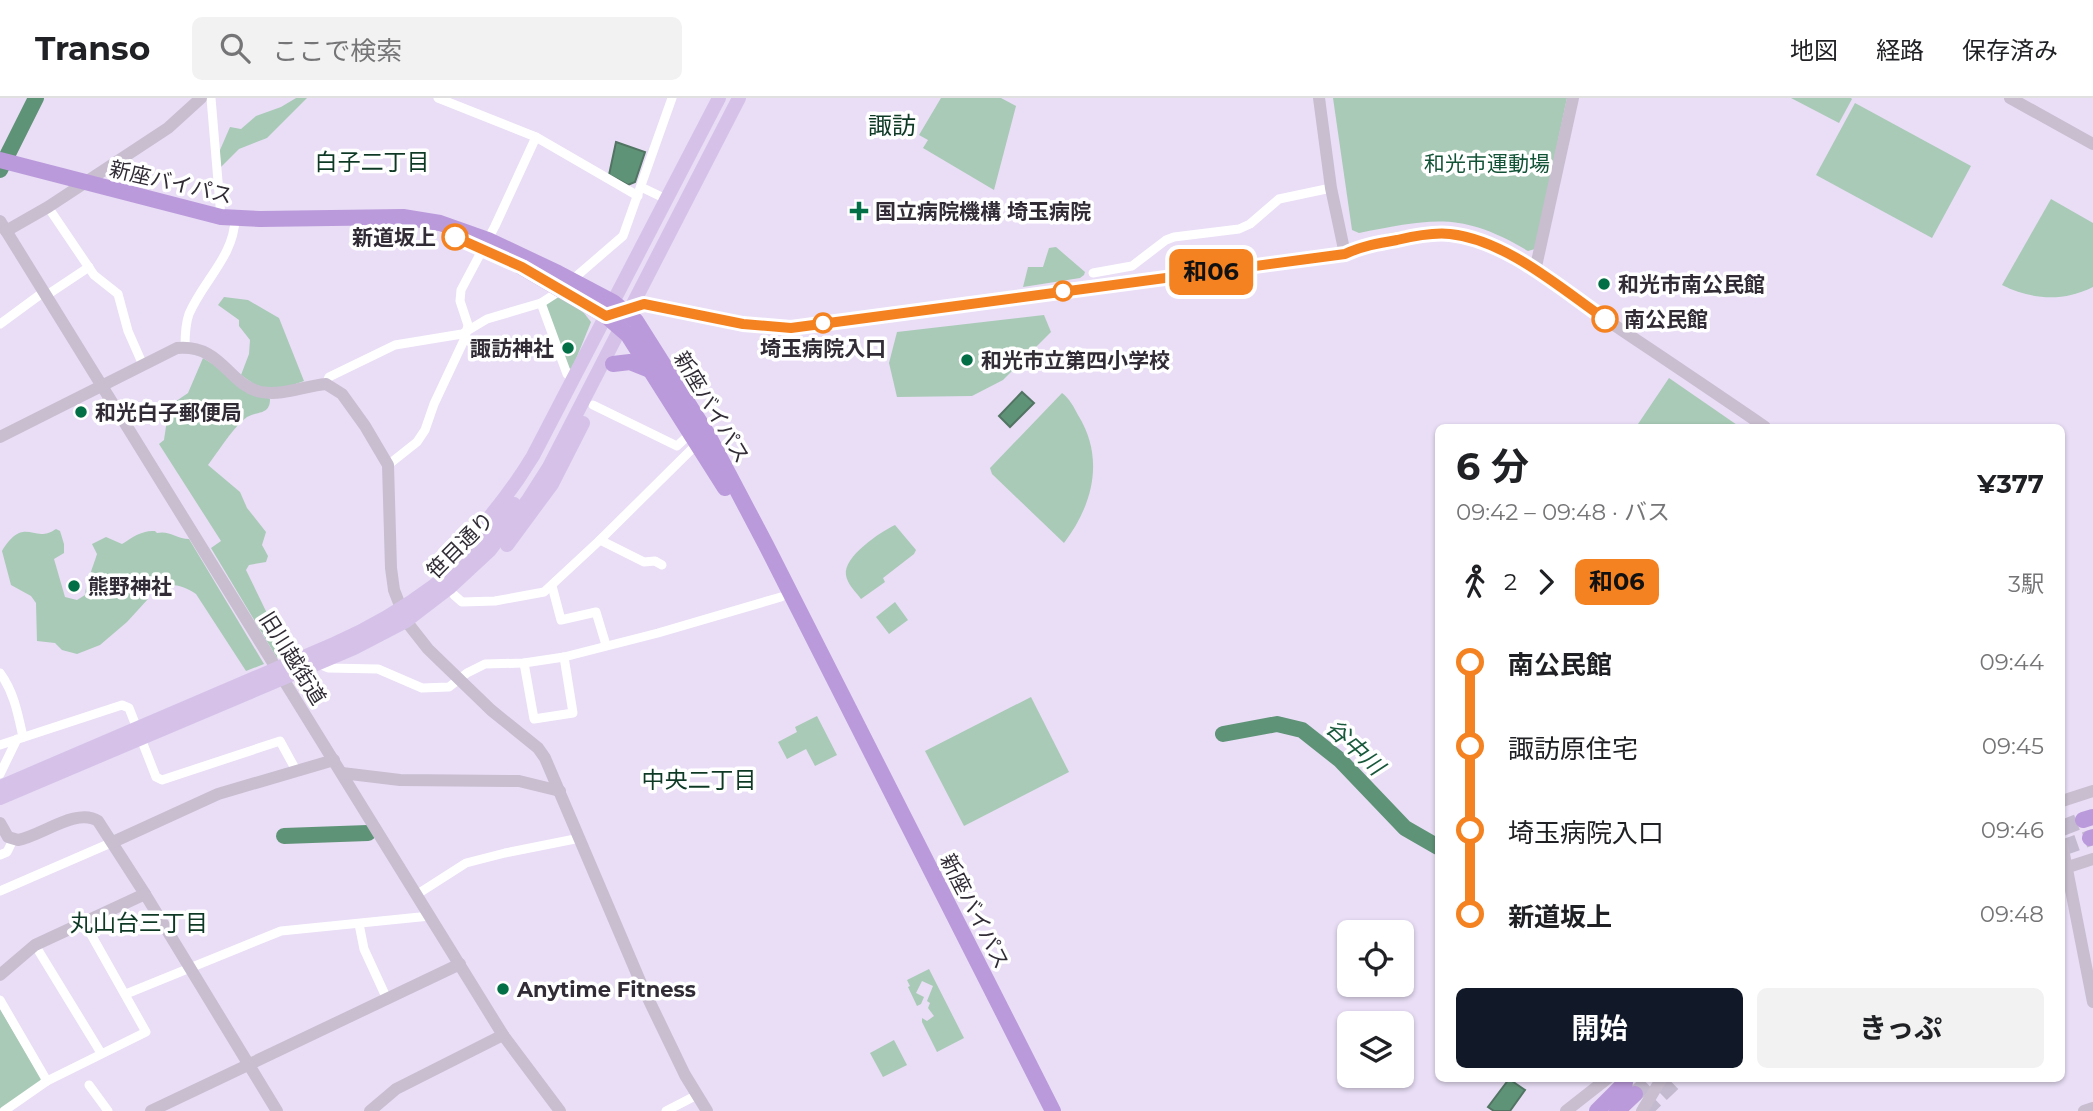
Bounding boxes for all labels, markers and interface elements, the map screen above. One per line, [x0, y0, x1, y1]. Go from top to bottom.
search box [192, 17, 682, 80]
text: Transo [35, 28, 150, 68]
icon: search [216, 29, 254, 67]
text: ここで検索 [272, 35, 402, 67]
text: 地図 [1790, 36, 1838, 65]
text: 経路 [1876, 36, 1924, 65]
text: 保存済み [1962, 36, 2058, 65]
district label: 諏訪 [868, 111, 916, 140]
district label: 白子二丁目 [315, 148, 430, 176]
park label: 和光市運動場 [1424, 151, 1550, 176]
street label: 新座バイパス [107, 156, 235, 208]
place label: 国立病院機構 埼玉病院 [875, 199, 1091, 224]
marker: 国立病院機構 埼玉病院 [849, 201, 869, 221]
marker: 新道坂上 [442, 224, 468, 250]
place label: 新道坂上 [352, 225, 436, 250]
line badge: 和06 [1171, 249, 1251, 295]
text: 和06 [1183, 257, 1239, 286]
place label: 和光市南公民館 [1618, 272, 1765, 297]
marker: 和光市南公民館 [1596, 276, 1612, 292]
unlabelled marker [1053, 281, 1073, 301]
marker: 南公民館 [1592, 306, 1618, 332]
place label: 南公民館 [1624, 307, 1708, 332]
marker: 埼玉病院入口 [813, 313, 833, 333]
place label: 諏訪神社 [470, 336, 554, 361]
place label: 埼玉病院入口 [760, 336, 886, 361]
marker: 諏訪神社 [560, 340, 576, 356]
street label: 新座バイパス [669, 347, 755, 467]
place label: 和光市立第四小学校 [981, 348, 1170, 373]
marker: 和光市立第四小学校 [959, 352, 975, 368]
place label: 和光白子郵便局 [95, 400, 242, 425]
marker: 和光白子郵便局 [73, 404, 89, 420]
text: 6 分 [1456, 443, 1529, 490]
text: ¥377 [1977, 468, 2044, 500]
text: 09:42 – 09:48 · バス [1456, 498, 1670, 526]
street label: 笹目通り [421, 506, 499, 584]
icon: walk [1456, 563, 1494, 601]
icon: forward [1527, 563, 1565, 601]
text: 和06 [1589, 567, 1645, 596]
text: 2 [1504, 568, 1517, 596]
text: 3駅 [2008, 570, 2044, 598]
place label: 熊野神社 [88, 574, 172, 599]
marker: 熊野神社 [66, 578, 82, 594]
street label: 旧川越街道 [255, 607, 331, 709]
text: 09:44 [1979, 648, 2044, 676]
text: 南公民館 [1508, 649, 1612, 681]
water label: 谷中川 [1320, 713, 1392, 783]
text: 09:45 [1982, 732, 2044, 760]
text: 諏訪原住宅 [1508, 733, 1638, 765]
district label: 中央二丁目 [642, 766, 757, 794]
text: 09:46 [1981, 816, 2044, 844]
text: 埼玉病院入口 [1508, 817, 1664, 849]
street label: 新座バイパス [935, 849, 1015, 973]
text: 09:48 [1980, 900, 2044, 928]
text: 新道坂上 [1508, 901, 1612, 933]
district label: 丸山台三丁目 [70, 909, 208, 937]
map controls [1337, 920, 1414, 1088]
button: locate [1337, 920, 1414, 997]
place label: Anytime Fitness [516, 977, 696, 1002]
marker: Anytime Fitness [495, 981, 511, 997]
button: 開始 [1456, 988, 1743, 1068]
button: きっぷ [1757, 988, 2044, 1068]
button: layers [1337, 1011, 1414, 1088]

